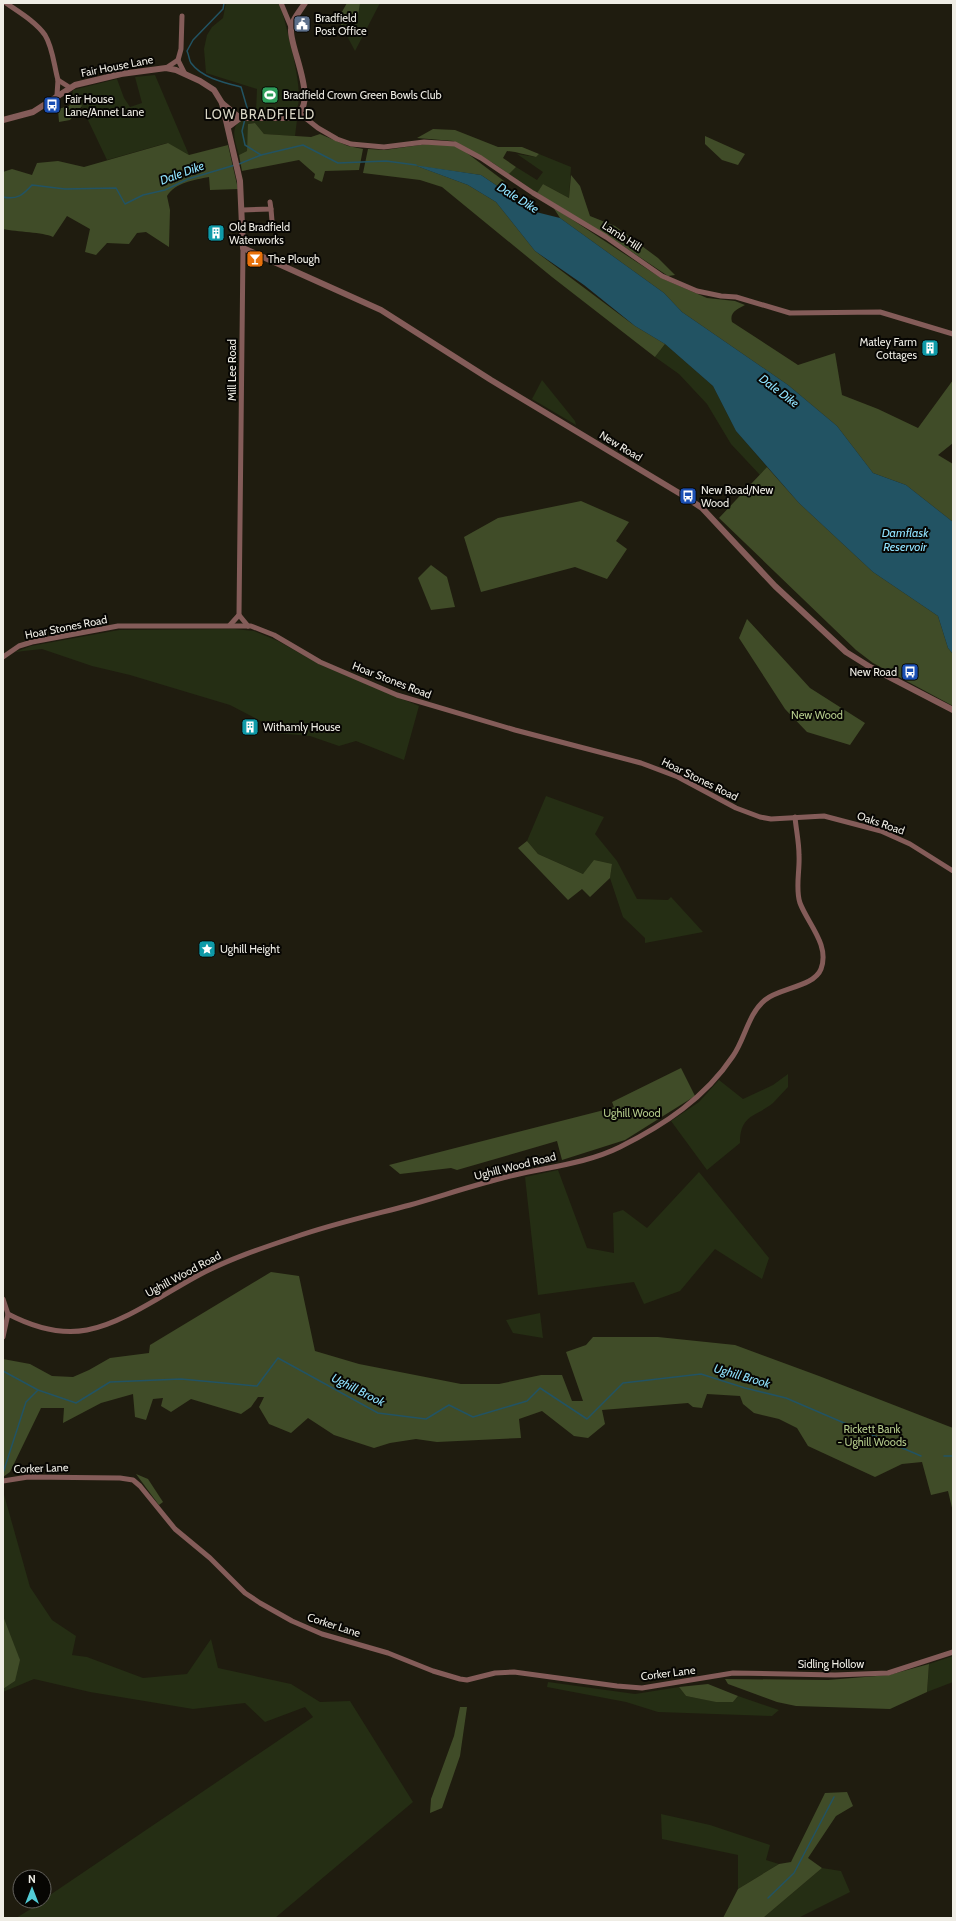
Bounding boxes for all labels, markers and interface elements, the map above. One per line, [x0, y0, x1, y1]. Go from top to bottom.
place label: Bradfield Post Office [315, 11, 367, 38]
public building icon: Bradfield Post Office [292, 14, 312, 34]
street label: Fair House Lane [80, 52, 155, 80]
sports icon: Bradfield Crown Green Bowls Club [260, 85, 280, 105]
place label: Bradfield Crown Green Bowls Club [283, 88, 442, 102]
place label: Fair House Lane/Annet Lane [65, 92, 144, 119]
bus stop icon: Fair House Lane/Annet Lane [42, 95, 62, 115]
district label: LOW BRADFIELD [205, 106, 315, 122]
water label: Dale Dike [158, 157, 207, 187]
water label: Dale Dike [495, 179, 542, 216]
street label: Lamb Hill [600, 218, 645, 254]
place label: Old Bradfield Waterworks [229, 220, 290, 247]
building icon: Old Bradfield Waterworks [206, 223, 226, 243]
bar icon: The Plough [245, 249, 265, 269]
place label: The Plough [268, 252, 320, 266]
place label: Matley Farm Cottages [860, 335, 917, 362]
building icon: Matley Farm Cottages [920, 338, 940, 358]
street label: Mill Lee Road [225, 339, 239, 401]
water label: Dale Dike [756, 371, 803, 411]
street label: New Road [597, 428, 645, 464]
place label: New Road/New Wood [701, 483, 773, 510]
bus stop icon: New Road/New Wood [678, 486, 698, 506]
water label: Damflask Reservoir [882, 525, 929, 554]
street label: Hoar Stones Road [24, 612, 108, 642]
street label: Hoar Stones Road [350, 658, 434, 702]
bus stop icon: New Road [900, 662, 920, 682]
place label: New Road [849, 665, 897, 679]
park label: New Wood [791, 708, 843, 722]
building icon: Withamly House [240, 717, 260, 737]
place label: Withamly House [263, 720, 341, 734]
street label: Hoar Stones Road [659, 754, 741, 804]
street label: Oaks Road [855, 808, 907, 838]
place icon: Ughill Height [197, 939, 217, 959]
place label: Ughill Height [220, 942, 280, 956]
park label: Ughill Wood [603, 1106, 661, 1120]
street label: Ughill Wood Road [473, 1149, 557, 1183]
street label: Ughill Wood Road [143, 1248, 223, 1300]
water label: Ughill Brook [712, 1360, 773, 1391]
water label: Ughill Brook [329, 1370, 388, 1410]
park label: Rickett Bank - Ughill Woods [837, 1422, 907, 1449]
street label: Corker Lane [13, 1460, 69, 1476]
street label: Corker Lane [306, 1610, 363, 1640]
street label: Sidling Hollow [798, 1657, 864, 1671]
street label: Corker Lane [640, 1663, 697, 1683]
north arrow [12, 1869, 52, 1909]
text: N [28, 1872, 36, 1886]

